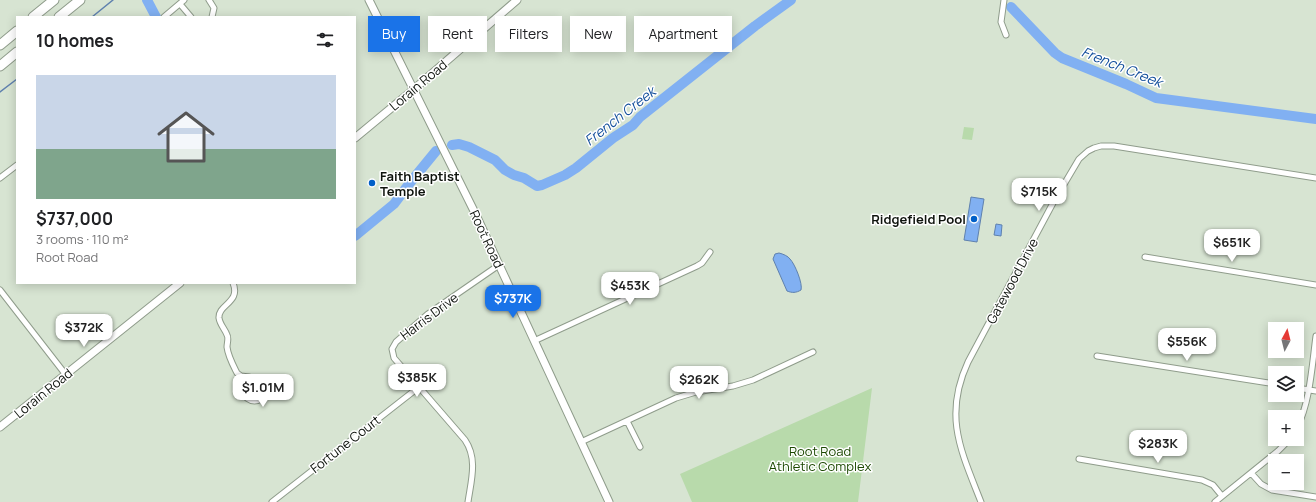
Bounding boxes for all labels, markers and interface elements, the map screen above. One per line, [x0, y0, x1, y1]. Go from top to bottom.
chip: Buy [368, 16, 420, 52]
chip: Rent [428, 16, 487, 52]
chip: Filters [495, 16, 562, 52]
chip: New [570, 16, 626, 52]
chip: Apartment [634, 16, 732, 52]
text: 10 homes [36, 29, 114, 52]
icon: filters [314, 29, 336, 51]
water label: French Creek [1079, 42, 1167, 92]
street label: Lorain Road [385, 56, 451, 114]
water label: French Creek [580, 81, 661, 149]
icon: home [150, 101, 222, 173]
place label: Faith Baptist Temple [380, 167, 460, 200]
marker: Faith Baptist Temple [367, 178, 377, 188]
pin: $715K [1011, 178, 1067, 212]
text: $715K [1021, 182, 1057, 200]
text: $737,000 [36, 207, 113, 230]
street label: Root Road [466, 207, 508, 271]
place label: Ridgefield Pool [871, 210, 966, 228]
marker: Ridgefield Pool [969, 214, 979, 224]
pin: $651K [1204, 229, 1260, 263]
text: 3 rooms · 110 m² [36, 230, 129, 248]
text: $651K [1213, 233, 1251, 251]
street label: Gatewood Drive [982, 235, 1042, 327]
text: Root Road [36, 248, 98, 266]
pin: $453K [602, 272, 658, 306]
text: $453K [610, 276, 650, 294]
pin: $737K [485, 285, 541, 319]
street label: Harris Drive [396, 288, 462, 344]
text: $737K [494, 289, 532, 307]
pin: $372K [56, 314, 112, 348]
text: $372K [65, 318, 103, 336]
north arrow [1268, 322, 1304, 358]
map controls [1268, 322, 1304, 490]
pin: $556K [1159, 328, 1215, 362]
text: $556K [1167, 332, 1207, 350]
street label: Lorain Road [10, 364, 76, 422]
pin: $385K [389, 364, 445, 398]
pin: $262K [671, 366, 727, 400]
button: layers [1268, 366, 1304, 402]
text: $385K [397, 368, 437, 386]
text: $262K [679, 370, 719, 388]
pin: $1.01M [230, 374, 296, 408]
text: $1.01M [242, 378, 284, 396]
button: + [1268, 410, 1304, 446]
street label: Fortune Court [306, 411, 384, 477]
pin: $283K [1130, 430, 1186, 464]
text: $283K [1138, 434, 1178, 452]
park label: Root Road Athletic Complex [769, 442, 871, 475]
button: − [1268, 454, 1304, 490]

